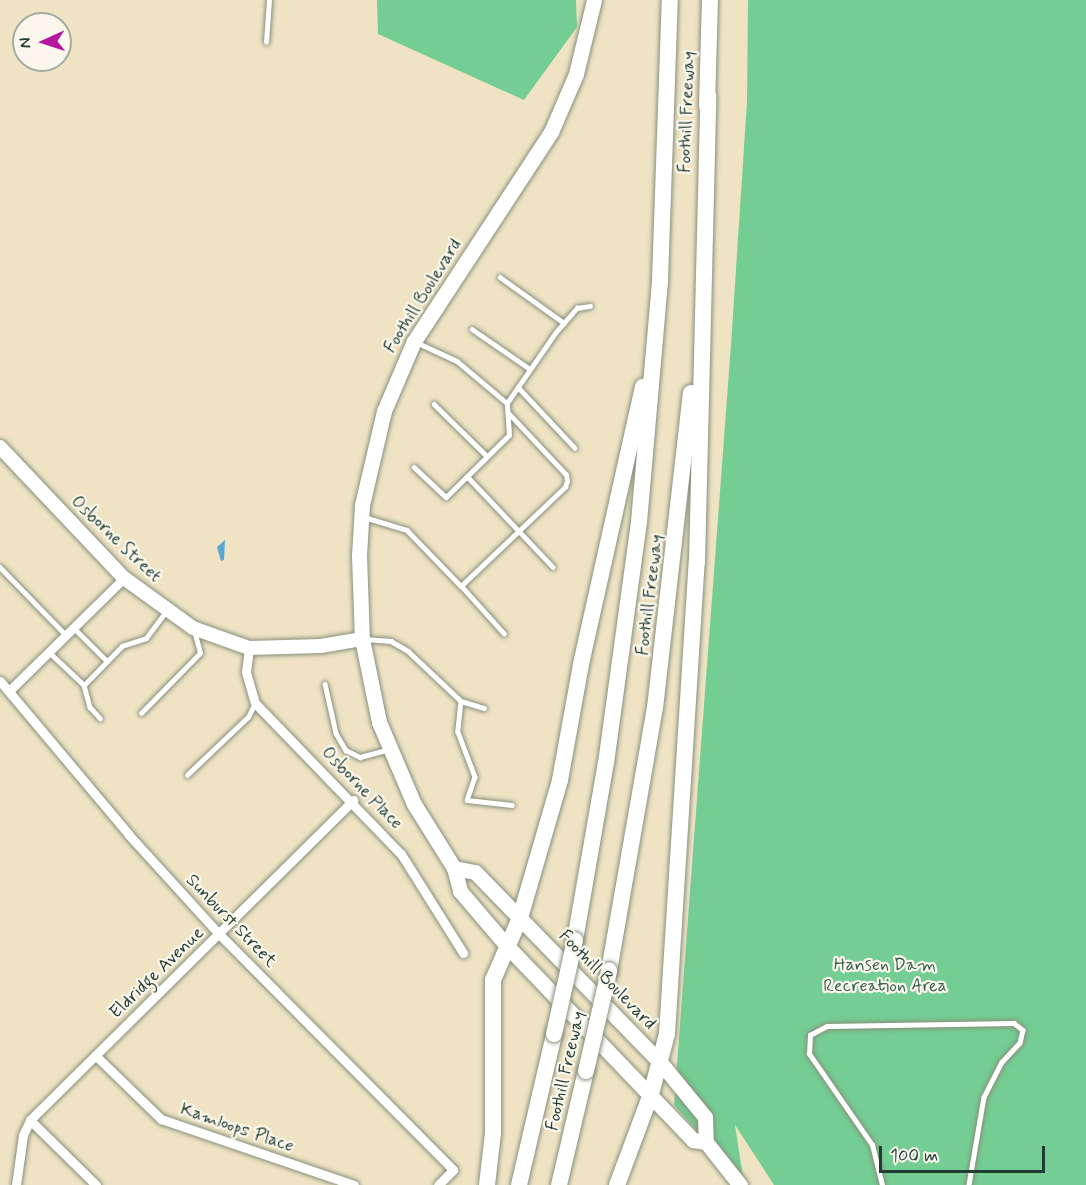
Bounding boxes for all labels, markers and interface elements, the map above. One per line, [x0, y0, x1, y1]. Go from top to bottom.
north arrow [12, 12, 72, 72]
text: N [15, 37, 36, 49]
street label: Foothill Freeway [674, 50, 700, 174]
street label: Foothill Boulevard [380, 236, 466, 356]
street label: Osborne Street [65, 490, 167, 588]
street label: Foothill Freeway [632, 532, 668, 658]
street label: Osborne Place [317, 742, 407, 834]
street label: Sunburst Street [181, 870, 281, 972]
street label: Eldridge Avenue [105, 922, 209, 1024]
street label: Foothill Boulevard [555, 926, 659, 1034]
park label: Hansen Dam Recreation Area [822, 955, 948, 998]
street label: Foothill Freeway [542, 1008, 590, 1134]
street label: Kamloops Place [179, 1099, 295, 1157]
scale bar [882, 1134, 1048, 1172]
text: 100 m [890, 1144, 938, 1168]

